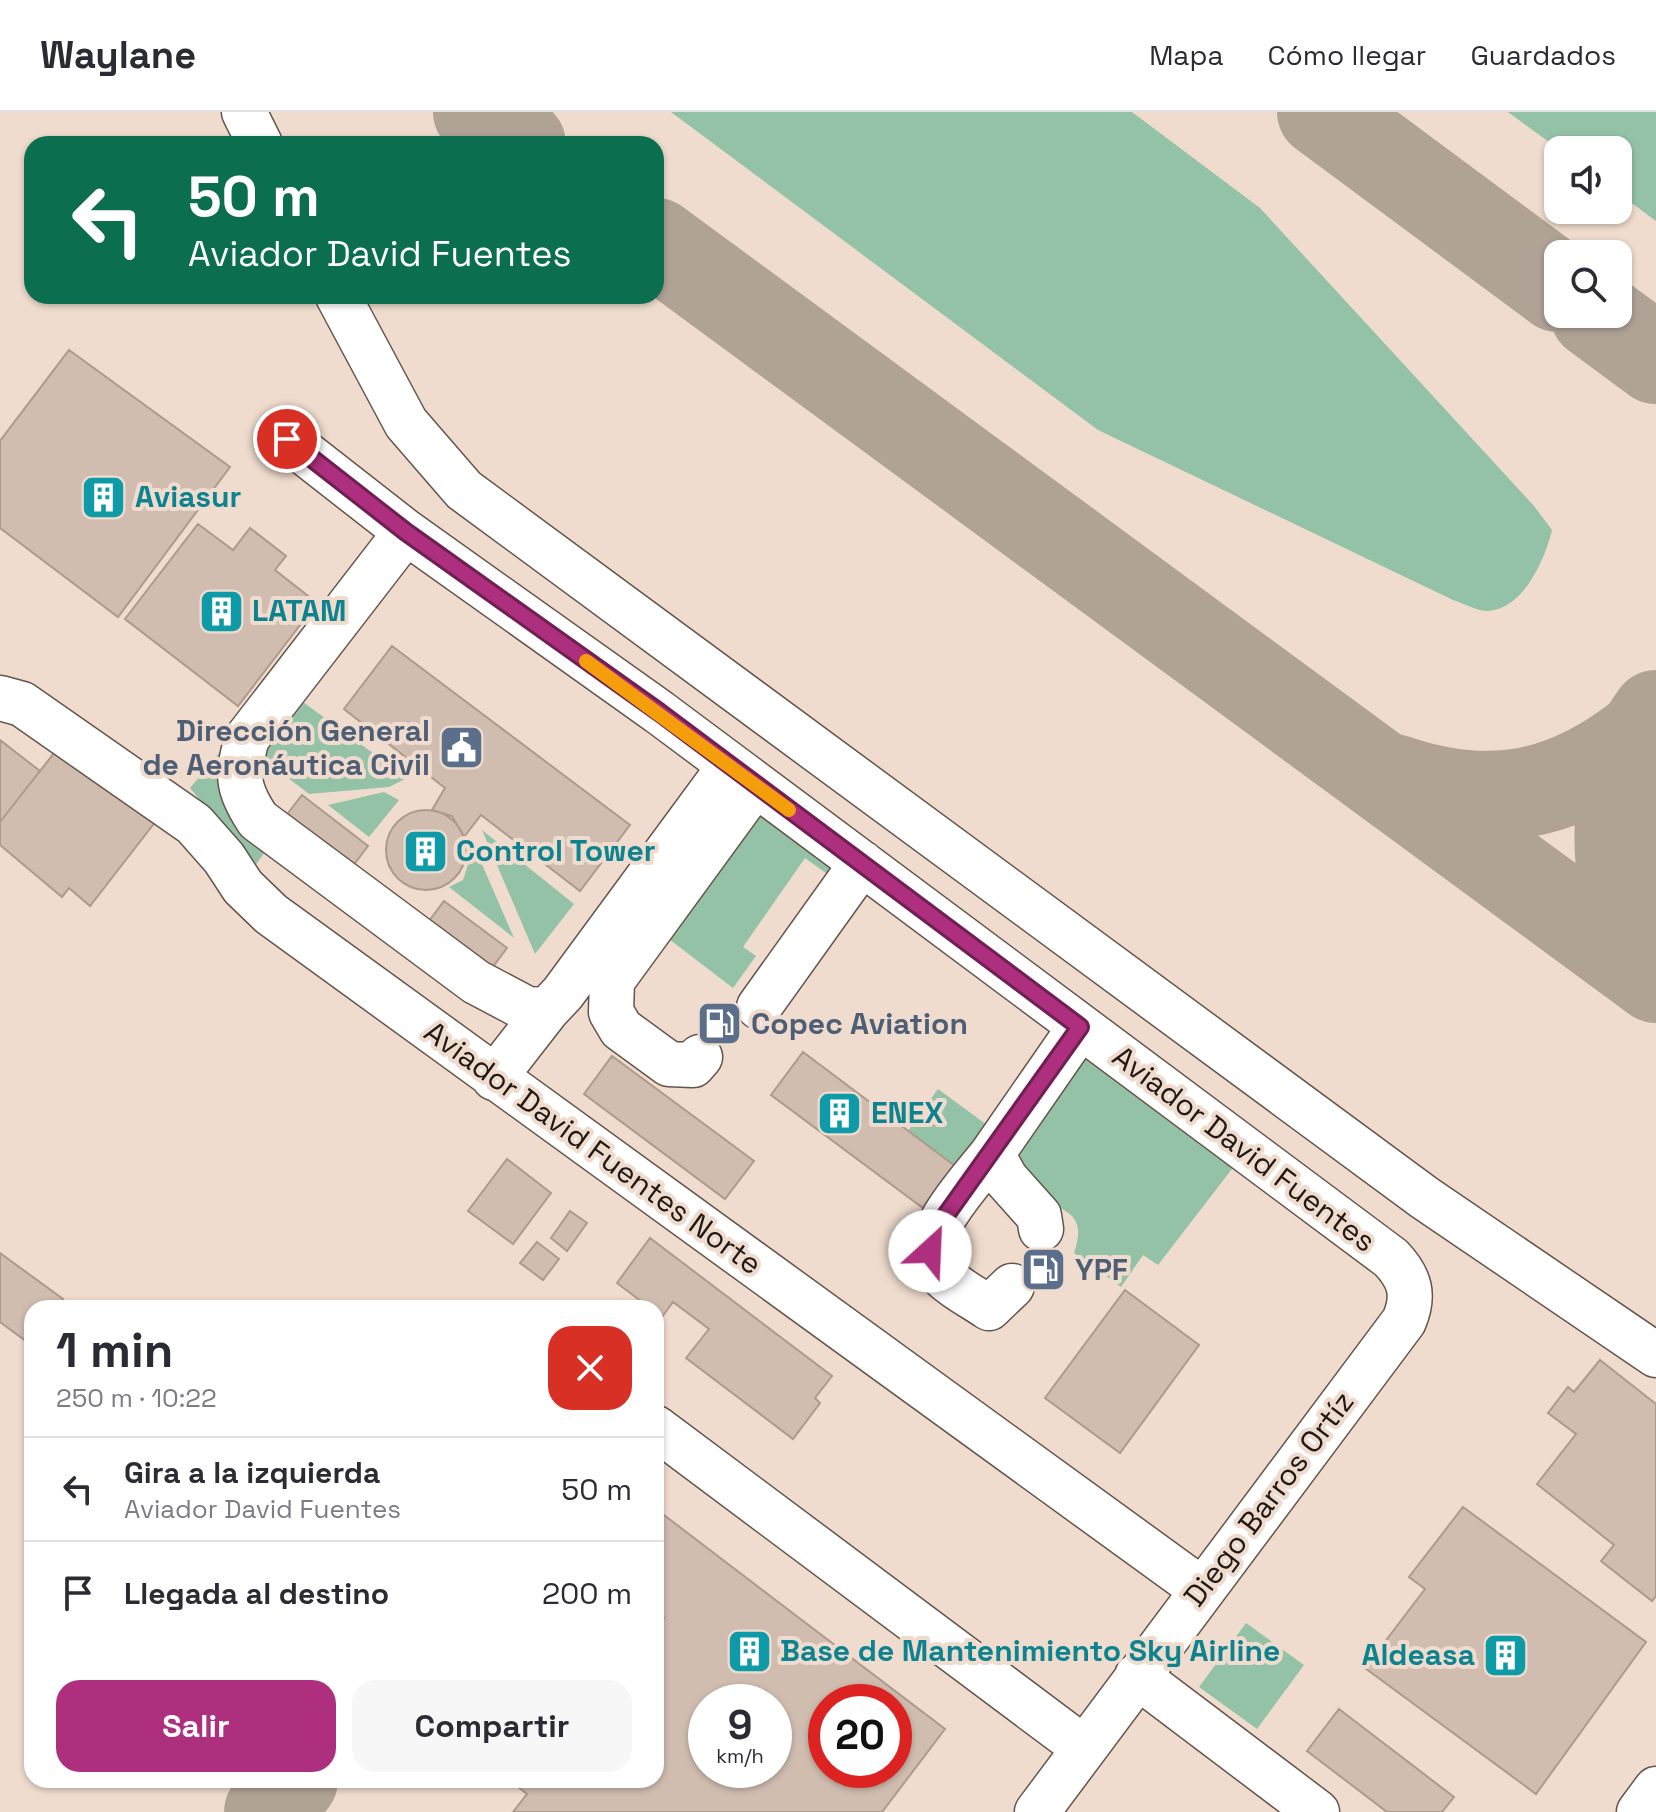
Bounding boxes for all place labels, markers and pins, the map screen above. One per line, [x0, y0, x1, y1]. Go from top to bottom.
pin [253, 405, 321, 473]
building icon: Aviasur [80, 473, 128, 521]
place label: Aviasur [135, 477, 242, 516]
building icon: LATAM [197, 587, 245, 635]
place label: LATAM [252, 591, 347, 630]
place label: Dirección General de Aeronáutica Civil [142, 711, 430, 784]
public building icon: Dirección General de Aeronáutica Civil [437, 724, 485, 772]
building icon: Control Tower [401, 827, 449, 875]
place label: Control Tower [456, 831, 656, 870]
fuel station icon: Copec Aviation [696, 1000, 744, 1048]
place label: Copec Aviation [751, 1004, 968, 1043]
building icon: ENEX [816, 1089, 864, 1137]
place label: ENEX [871, 1093, 944, 1132]
fuel station icon: YPF [1020, 1246, 1068, 1294]
place label: YPF [1075, 1250, 1128, 1289]
building icon: Base de Mantenimiento Sky Airline [725, 1627, 773, 1675]
place label: Base de Mantenimiento Sky Airline [780, 1631, 1280, 1670]
building icon: Aldeasa [1482, 1631, 1530, 1679]
place label: Aldeasa [1361, 1635, 1475, 1674]

